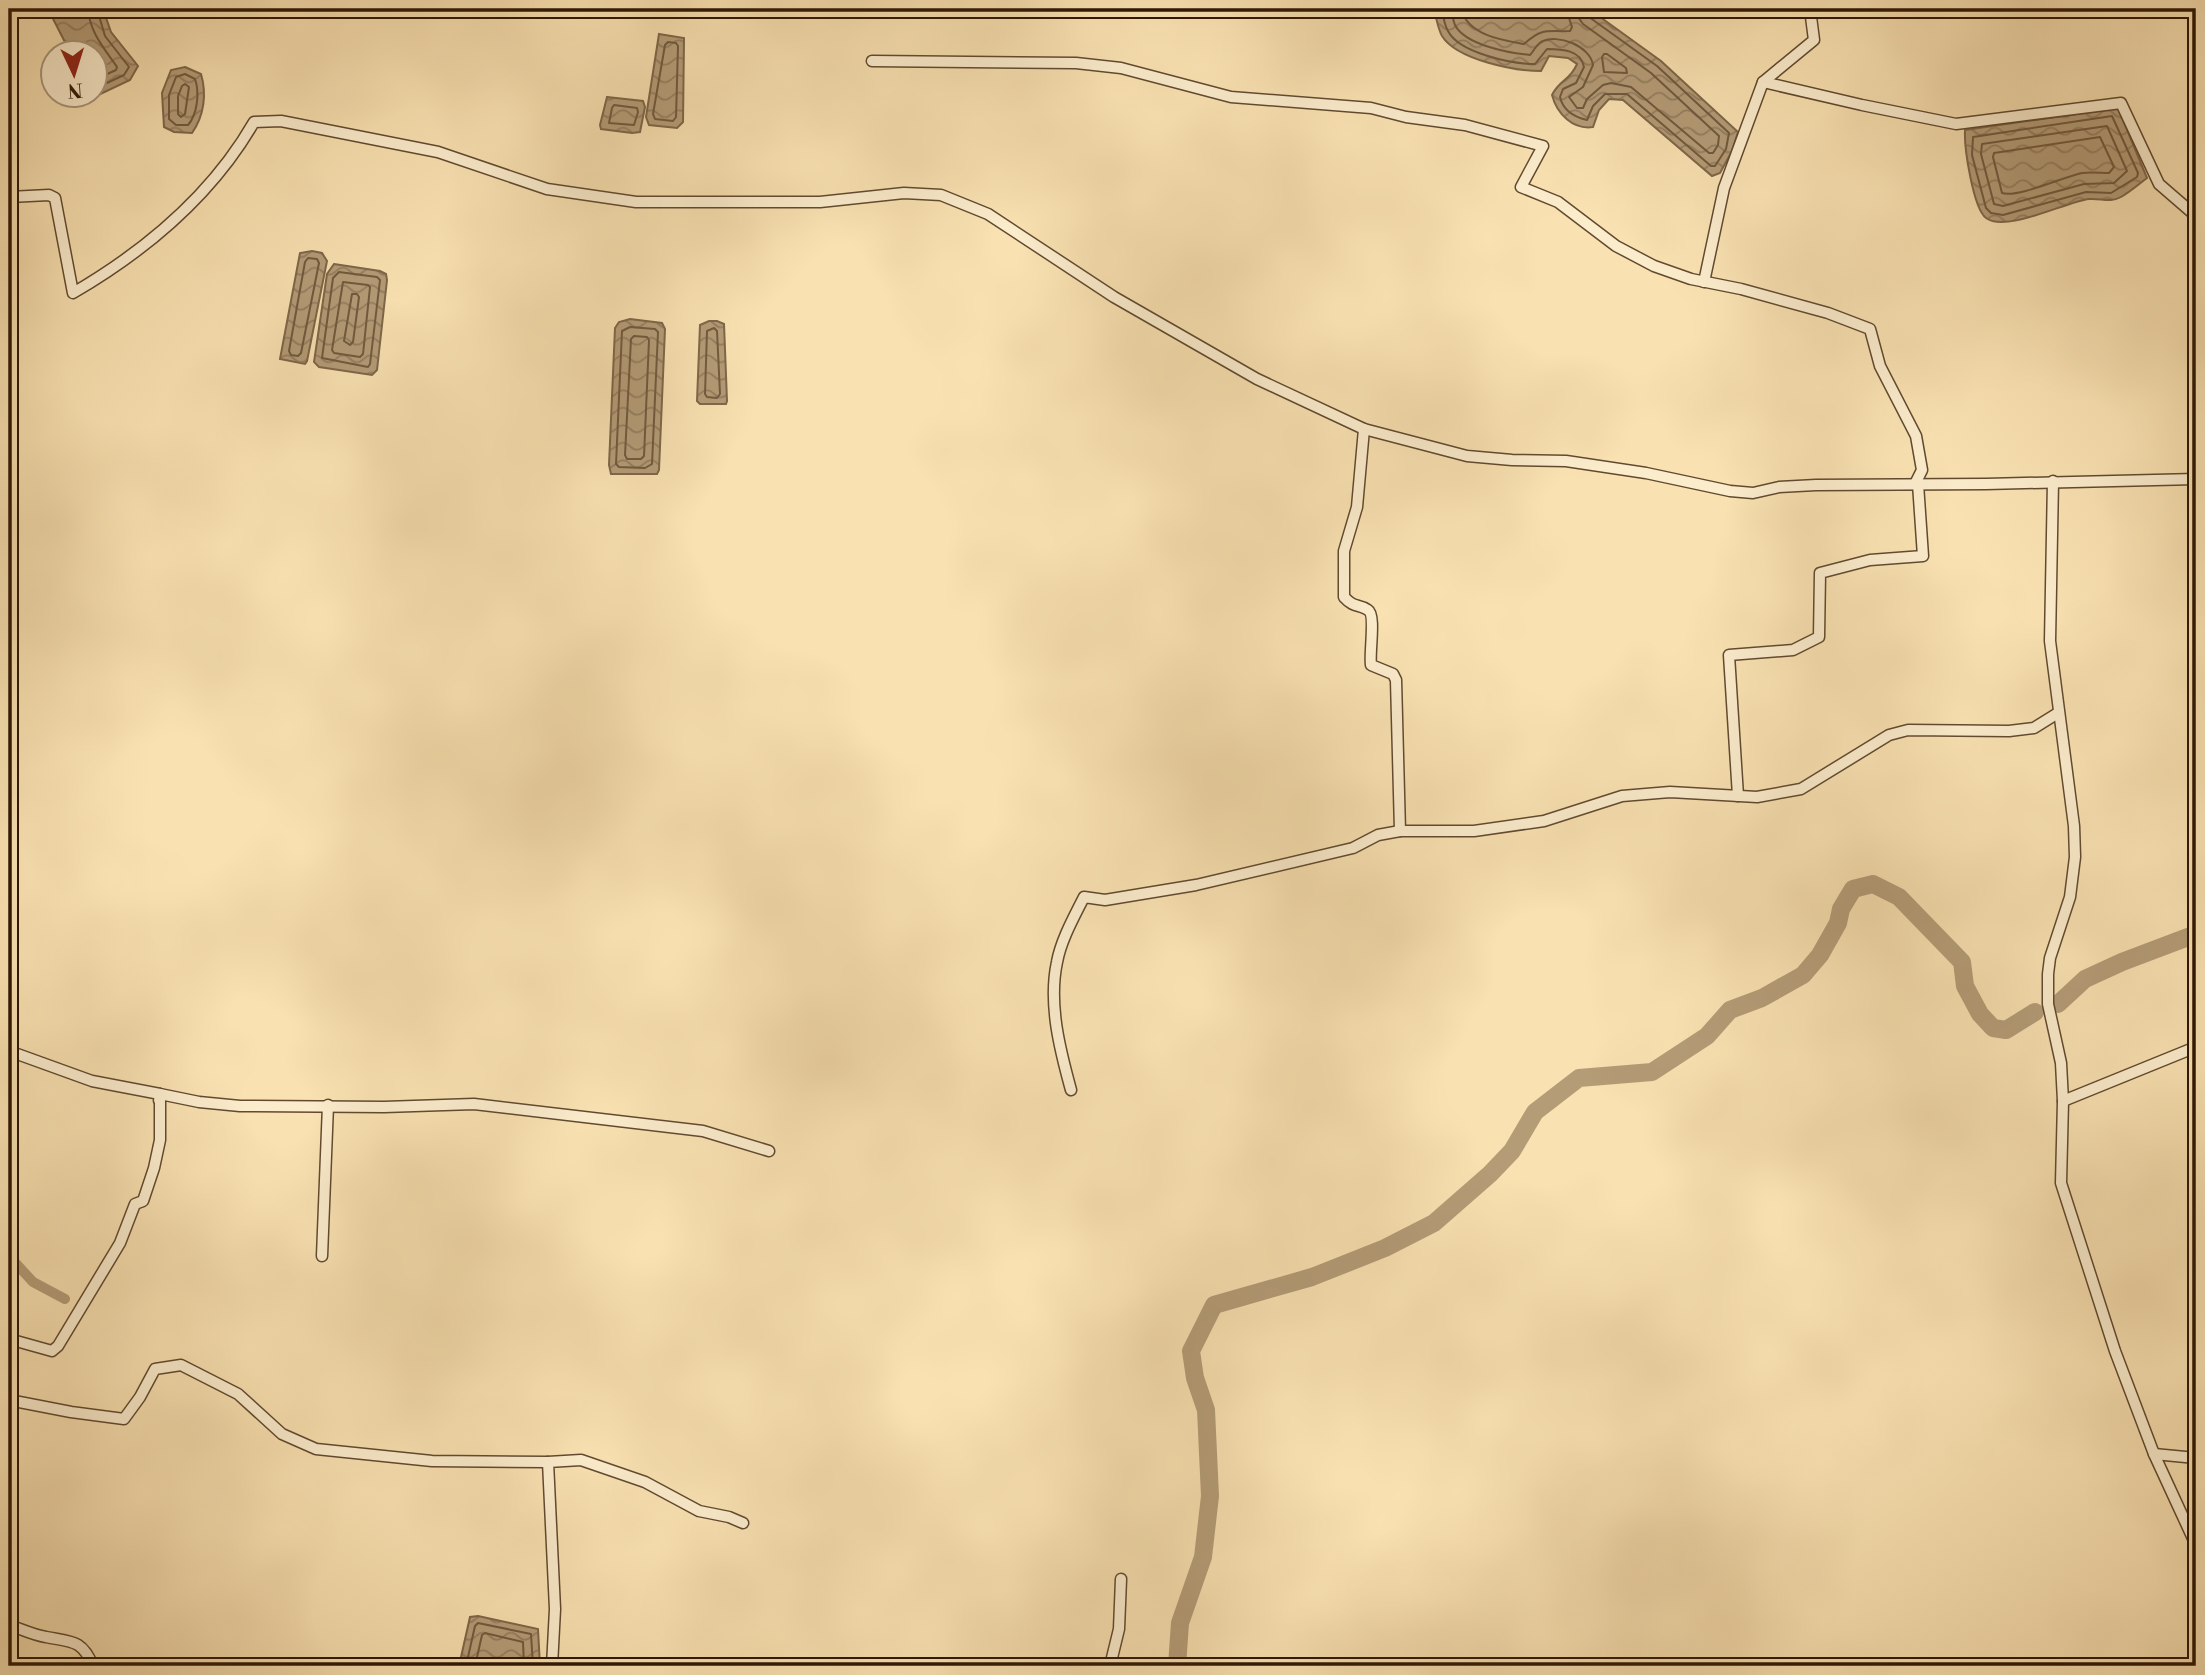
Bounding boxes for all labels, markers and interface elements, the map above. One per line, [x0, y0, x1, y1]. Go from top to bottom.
north arrow [38, 38, 108, 108]
text: N [67, 77, 83, 102]

